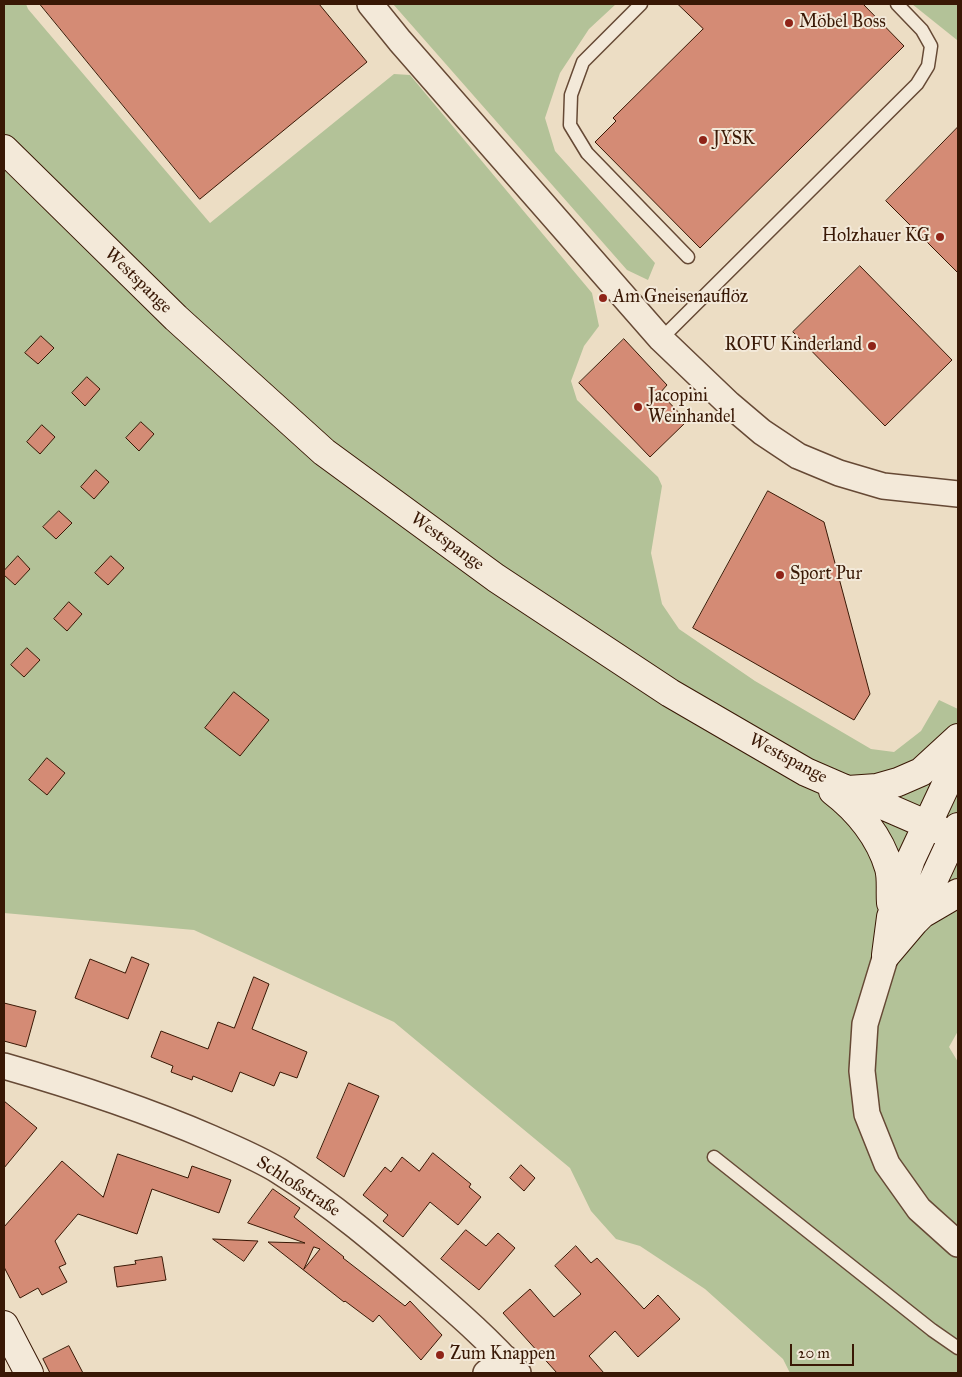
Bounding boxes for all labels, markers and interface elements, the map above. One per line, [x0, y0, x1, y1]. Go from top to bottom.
place label: Möbel Boss [799, 12, 886, 34]
marker: Möbel Boss [783, 17, 795, 29]
place label: JYSK [713, 129, 755, 151]
marker: JYSK [697, 134, 709, 146]
place label: Holzhauer KG [822, 226, 930, 248]
marker: Holzhauer KG [934, 231, 946, 243]
street label: Westspange [100, 244, 176, 318]
place label: Am Gneisenauflöz [613, 287, 748, 309]
marker: Am Gneisenauflöz [597, 292, 609, 304]
place label: ROFU Kinderland [724, 335, 862, 357]
marker: ROFU Kinderland [866, 340, 878, 352]
place label: Jacopini Weinhandel [648, 386, 735, 428]
marker: Jacopini Weinhandel [632, 401, 644, 413]
street label: Westspange [406, 508, 488, 576]
place label: Sport Pur [790, 564, 862, 586]
marker: Sport Pur [774, 569, 786, 581]
street label: Westspange [745, 729, 831, 789]
street label: Schloßstraße [252, 1152, 344, 1222]
scale bar [792, 1334, 856, 1366]
place label: Zum Knappen [450, 1344, 555, 1366]
text: 20 m [798, 1344, 830, 1362]
marker: Zum Knappen [434, 1349, 446, 1361]

